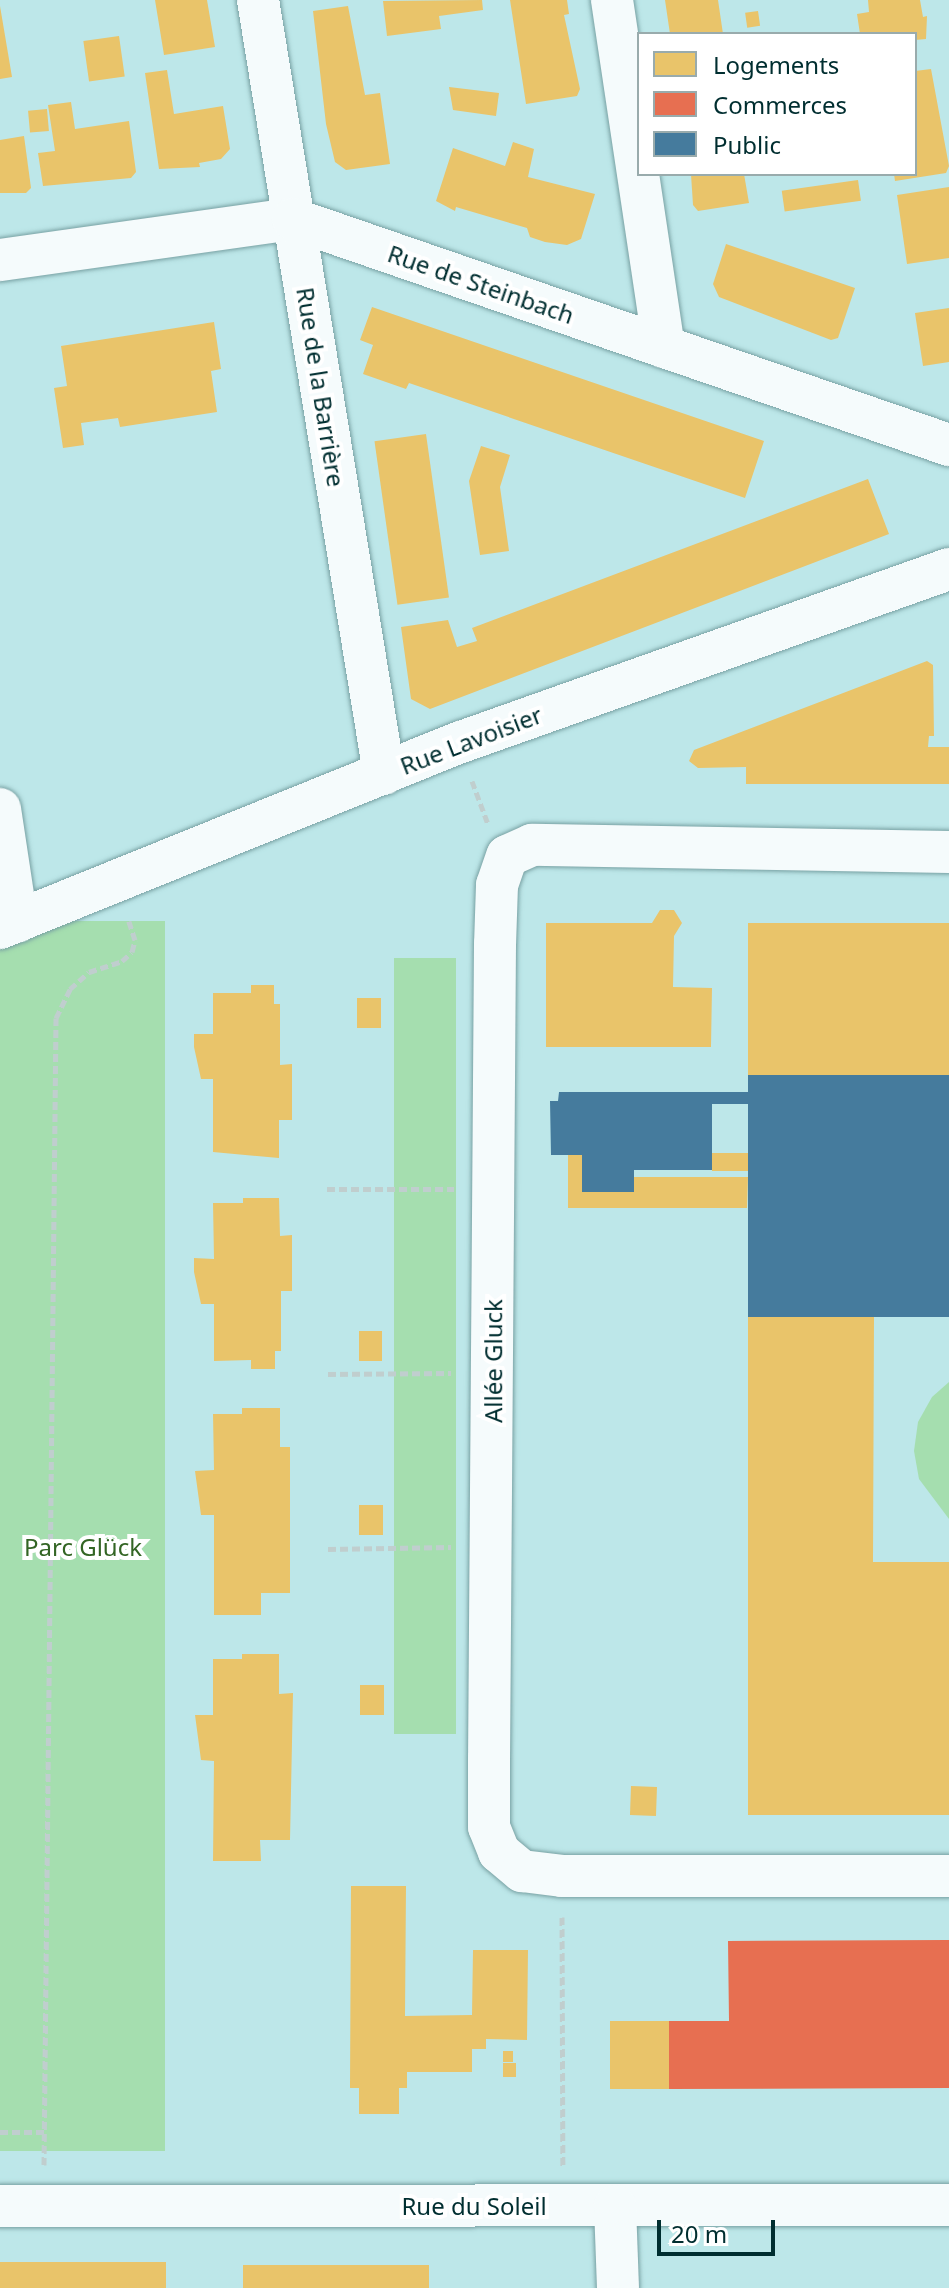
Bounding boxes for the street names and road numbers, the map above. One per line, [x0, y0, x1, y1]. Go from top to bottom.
street label: Rue de Steinbach [384, 239, 578, 329]
street label: Rue de la Barrière [291, 285, 351, 489]
street label: Rue Lavoisier [396, 700, 546, 780]
street label: Allée Gluck [479, 1299, 507, 1423]
street label: Rue du Soleil [401, 2192, 547, 2220]

